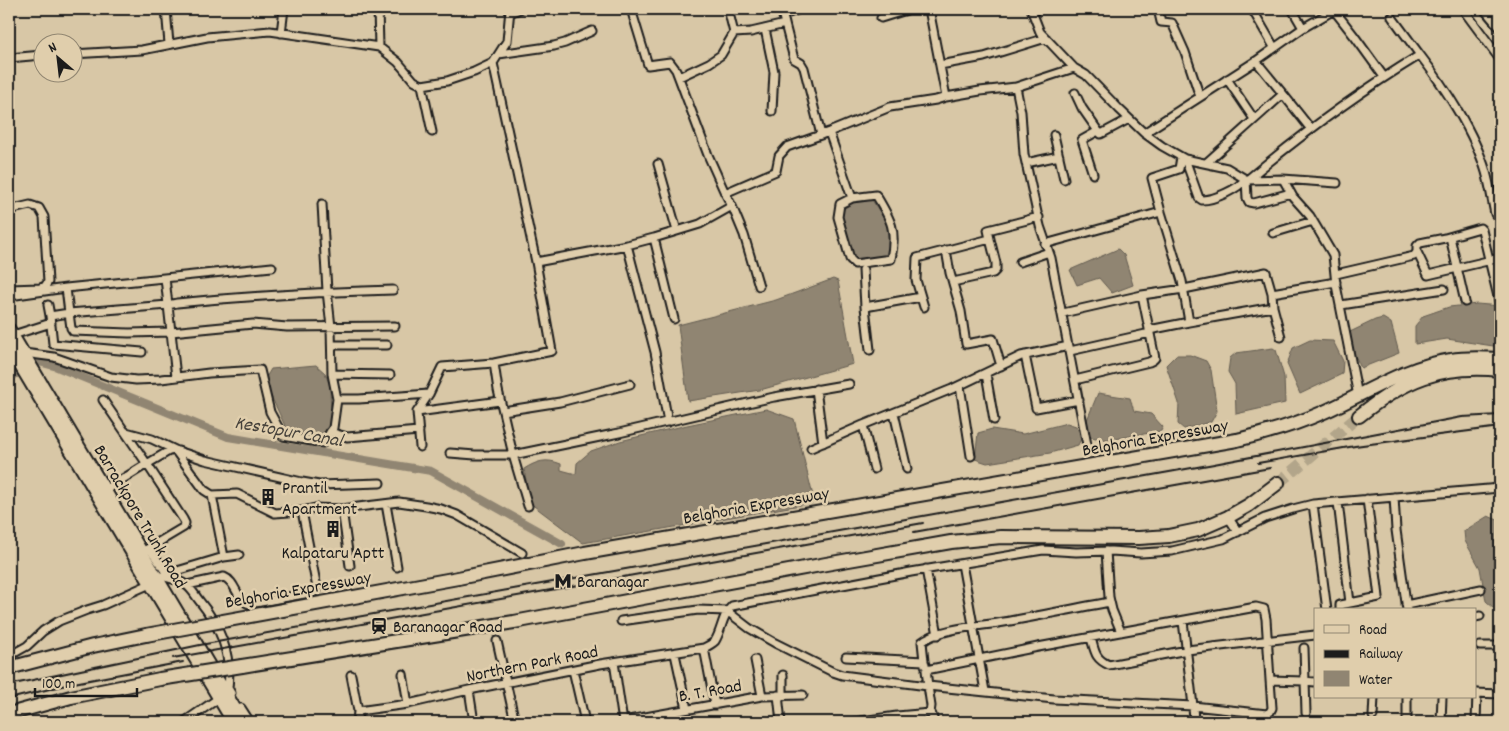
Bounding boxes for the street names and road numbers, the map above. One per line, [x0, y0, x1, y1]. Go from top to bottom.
street label: Belghoria Expressway [1081, 414, 1231, 465]
street label: Barrackpore Trunk Road [86, 441, 192, 594]
street label: Belghoria Expressway [682, 482, 832, 533]
street label: Belghoria Expressway [224, 566, 374, 617]
street label: Northern Park Road [464, 640, 601, 691]
street label: B. T. Road [677, 675, 744, 710]

